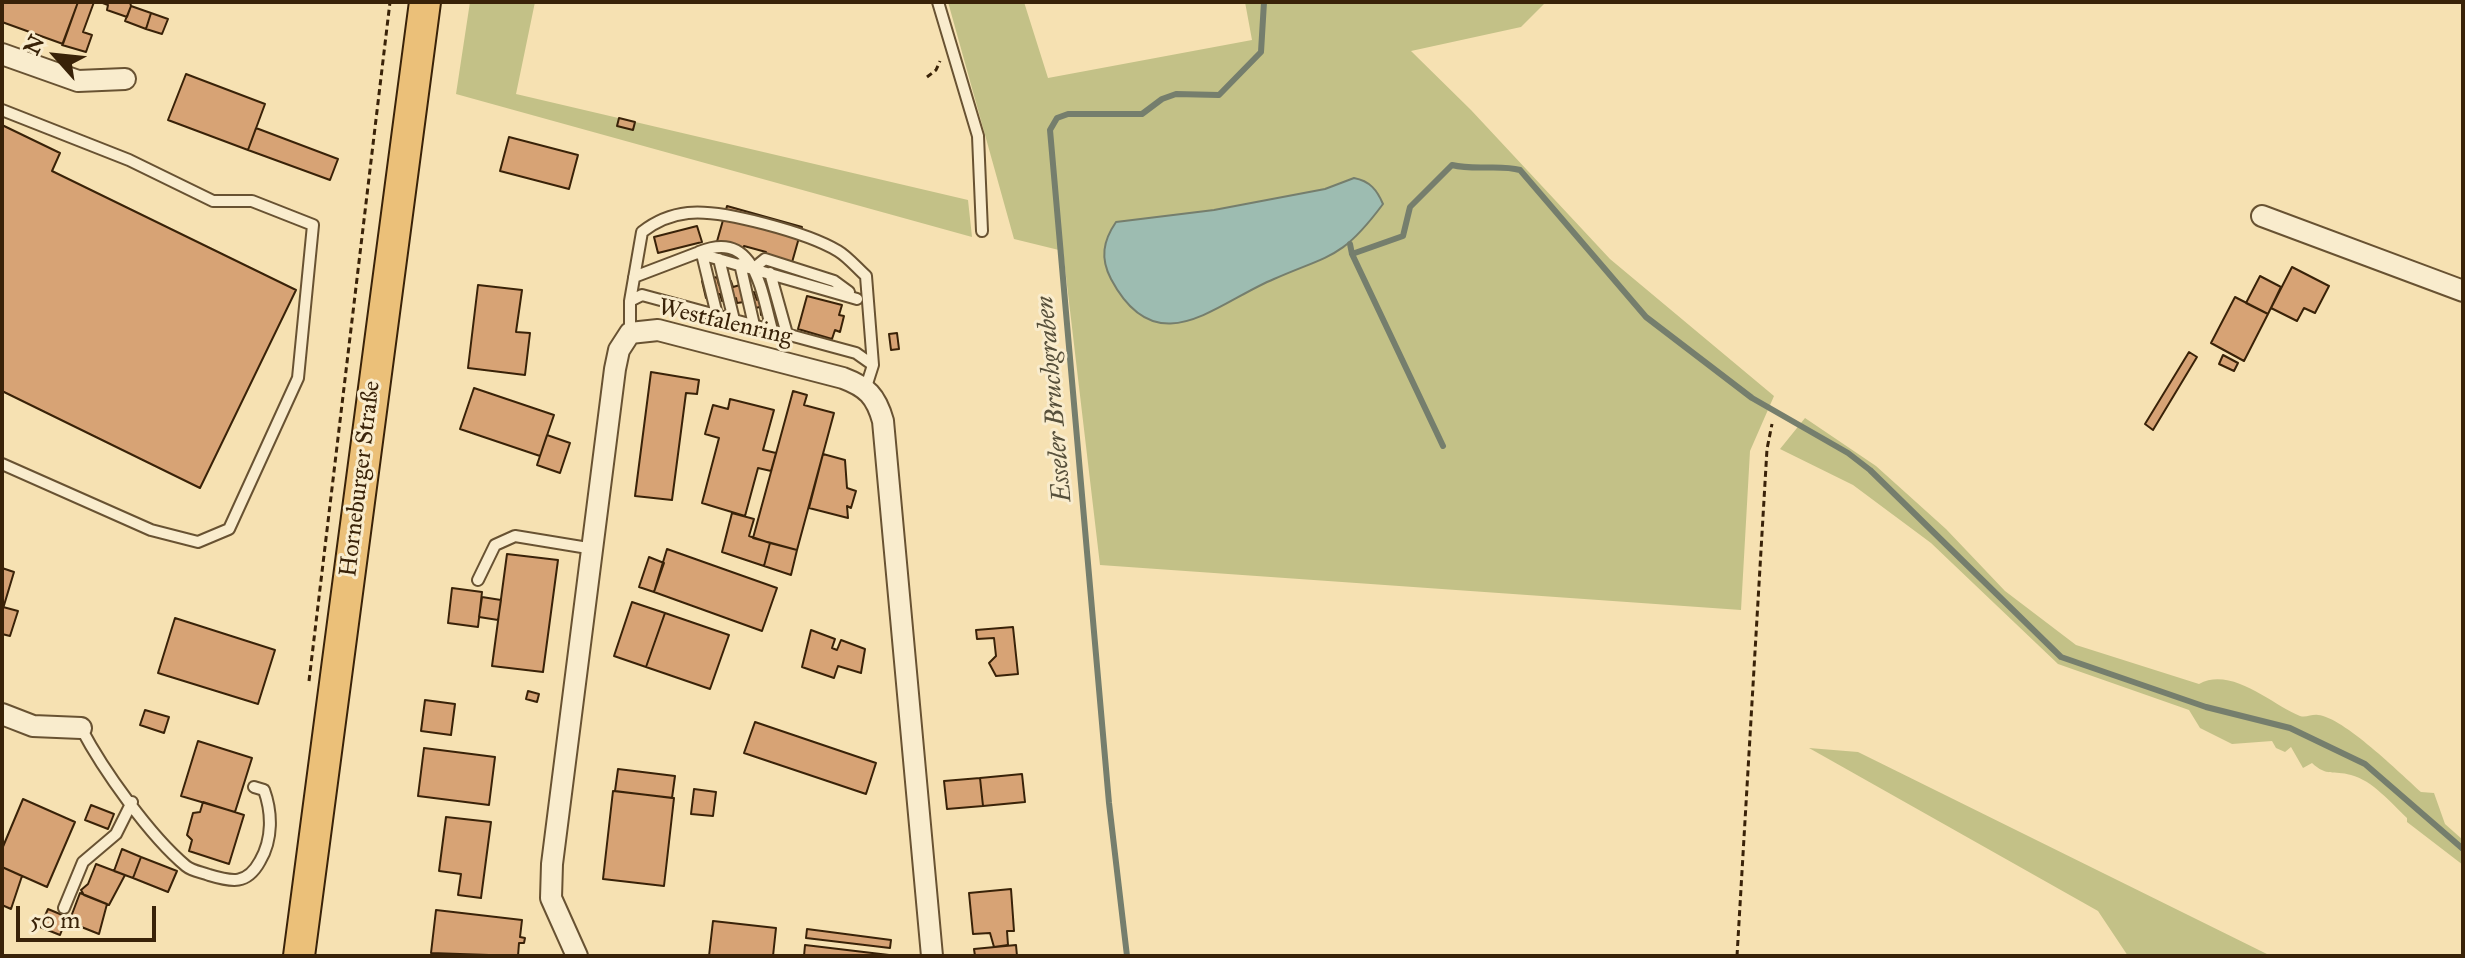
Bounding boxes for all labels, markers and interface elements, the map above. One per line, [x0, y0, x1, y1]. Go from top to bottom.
north arrow [16, 16, 96, 96]
text: N [18, 30, 50, 59]
street label: Westfalenring [655, 294, 795, 352]
water label: Esseler Bruchgraben [1030, 294, 1080, 504]
street label: Horneburger Straße [335, 379, 387, 579]
scale bar [20, 890, 160, 940]
text: 50 m [30, 905, 80, 935]

